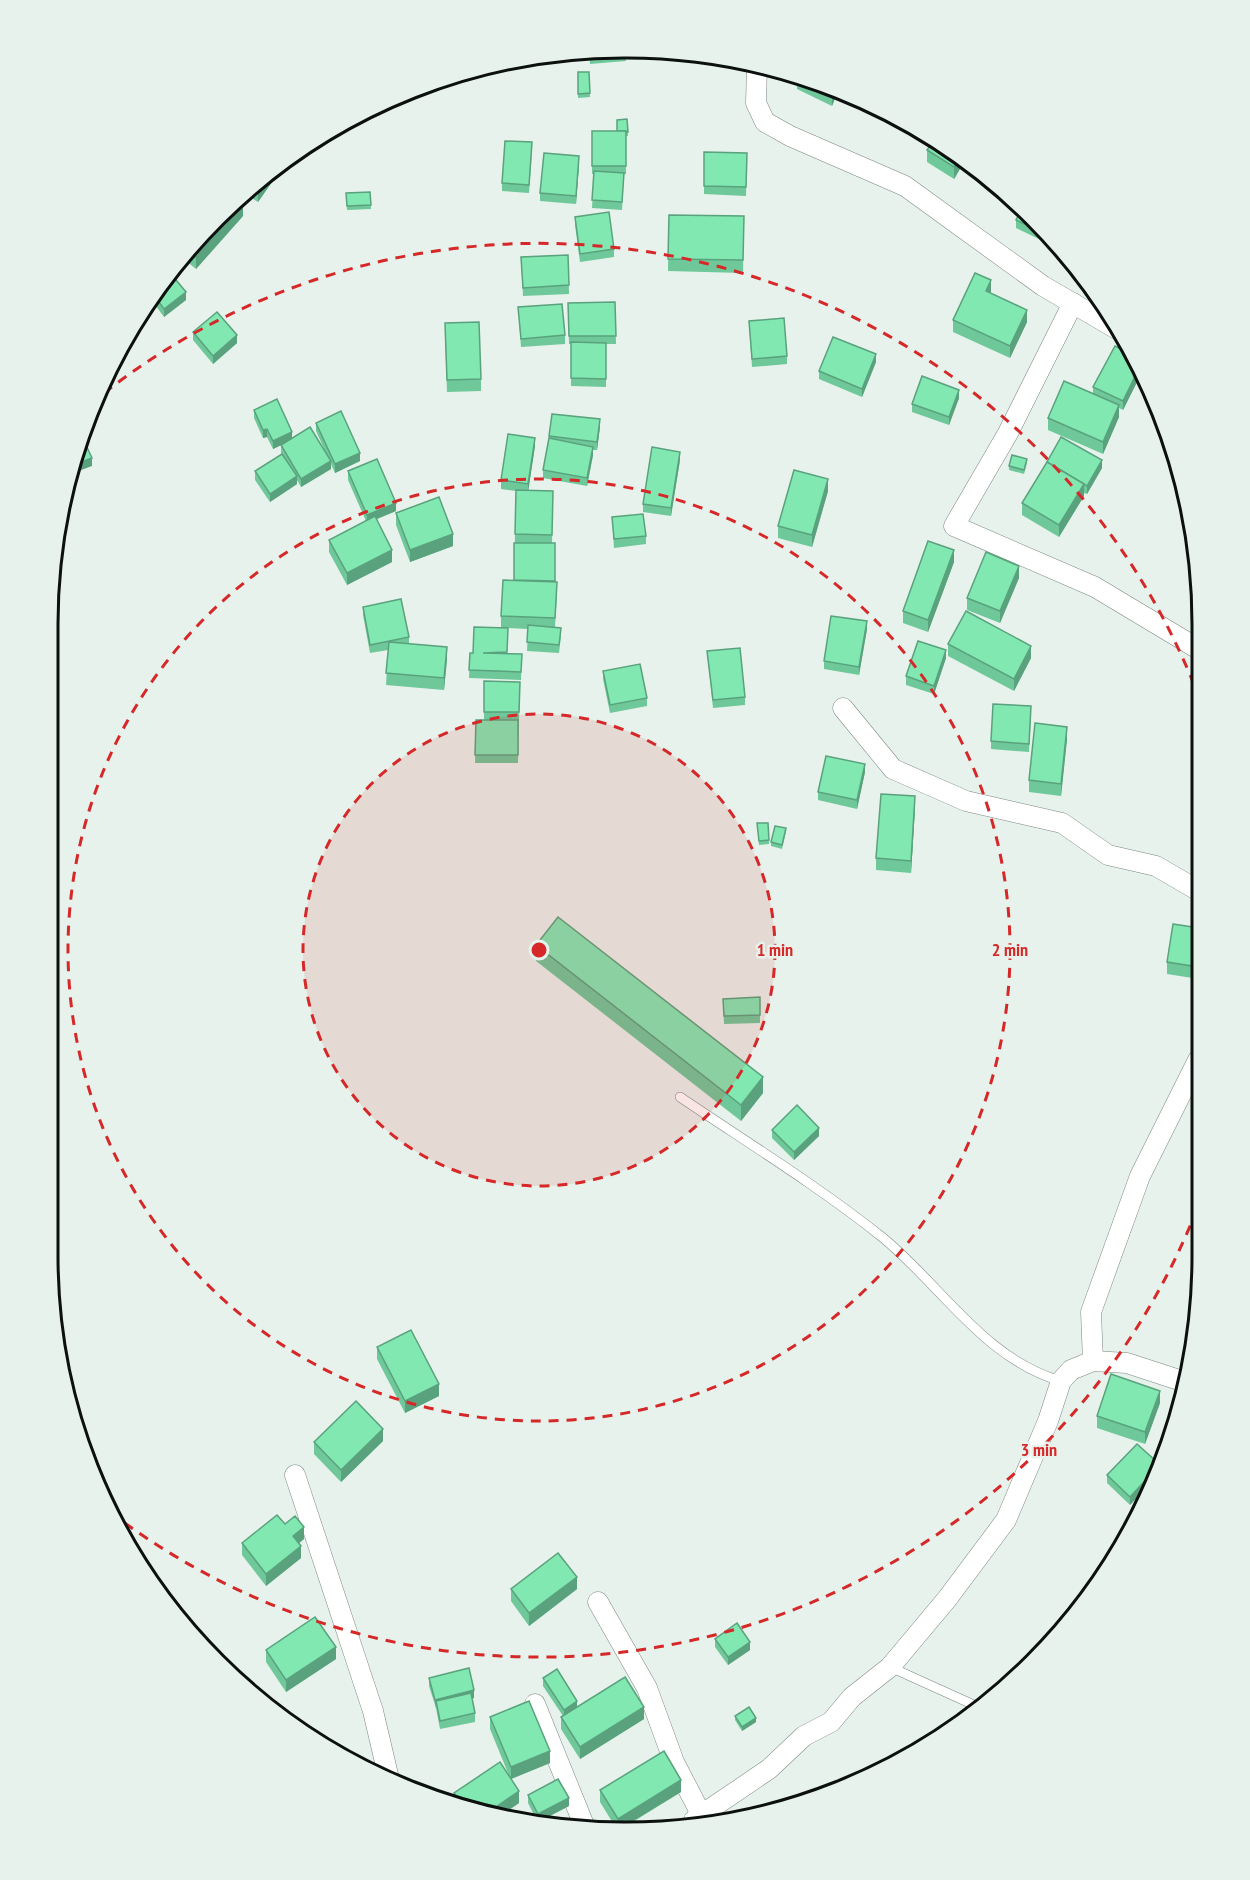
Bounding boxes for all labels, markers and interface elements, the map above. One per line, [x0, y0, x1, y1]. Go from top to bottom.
text: 1 min [757, 938, 793, 961]
text: 2 min [992, 938, 1028, 961]
centre of rings [529, 940, 549, 960]
text: 3 min [1021, 1438, 1057, 1461]

